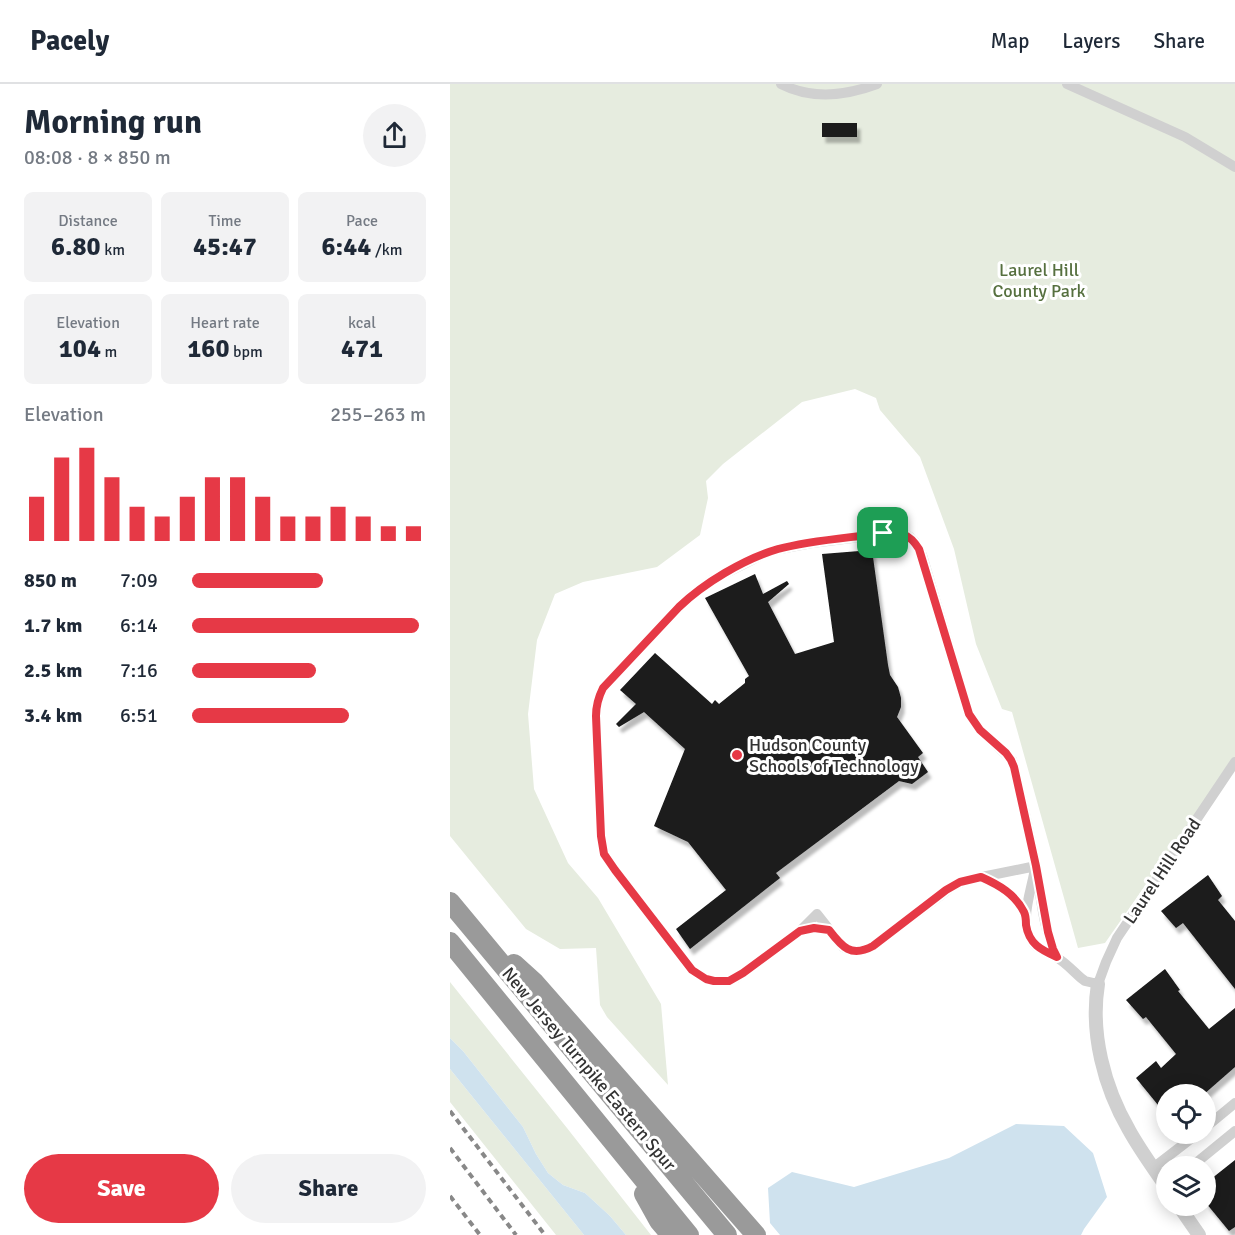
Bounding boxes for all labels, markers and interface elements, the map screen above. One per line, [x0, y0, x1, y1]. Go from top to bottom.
text: Pacely [30, 24, 109, 58]
text: Map [991, 28, 1029, 54]
text: Layers [1062, 28, 1120, 54]
text: Share [1153, 28, 1205, 54]
text: Morning run [24, 102, 202, 143]
button: share [363, 104, 426, 167]
text: 08:08 · 8 × 850 m [24, 145, 171, 170]
text: Distance [58, 211, 118, 231]
text: Time [209, 211, 241, 231]
text: Pace [346, 211, 378, 231]
text: 6.80 [51, 231, 101, 263]
text: 45:47 [193, 231, 257, 263]
text: 6:44 [322, 231, 371, 263]
text: km [101, 240, 125, 260]
text: /km [371, 240, 402, 260]
park label: Laurel Hill County Park [992, 259, 1086, 302]
text: Elevation [56, 313, 120, 333]
text: Heart rate [190, 313, 260, 333]
text: kcal [348, 313, 376, 333]
text: 104 [59, 333, 101, 365]
text: 160 [187, 333, 229, 365]
text: 471 [341, 333, 383, 365]
text: m [101, 342, 117, 362]
text: bpm [229, 342, 263, 362]
text: Elevation [24, 402, 104, 427]
text: 255–263 m [330, 402, 426, 427]
pin [857, 507, 908, 558]
icon: arrive [866, 516, 899, 549]
text: 850 m [24, 568, 77, 593]
text: 7:09 [120, 568, 158, 593]
text: 1.7 km [24, 613, 82, 638]
text: 6:14 [120, 613, 158, 638]
text: 2.5 km [24, 658, 82, 683]
text: 7:16 [120, 658, 158, 683]
text: 3.4 km [24, 703, 82, 728]
text: 6:51 [120, 703, 158, 728]
place label: Hudson County Schools of Technology [749, 734, 919, 777]
marker: Hudson County Schools of Technology [730, 748, 744, 762]
street label: Laurel Hill Road [1119, 814, 1205, 928]
street label: New Jersey Turnpike Eastern Spur [497, 963, 681, 1176]
map controls [1156, 1084, 1216, 1216]
button: locate [1156, 1084, 1216, 1144]
button: Save [24, 1154, 219, 1223]
button: Share [231, 1154, 426, 1223]
button: layers [1156, 1156, 1216, 1216]

